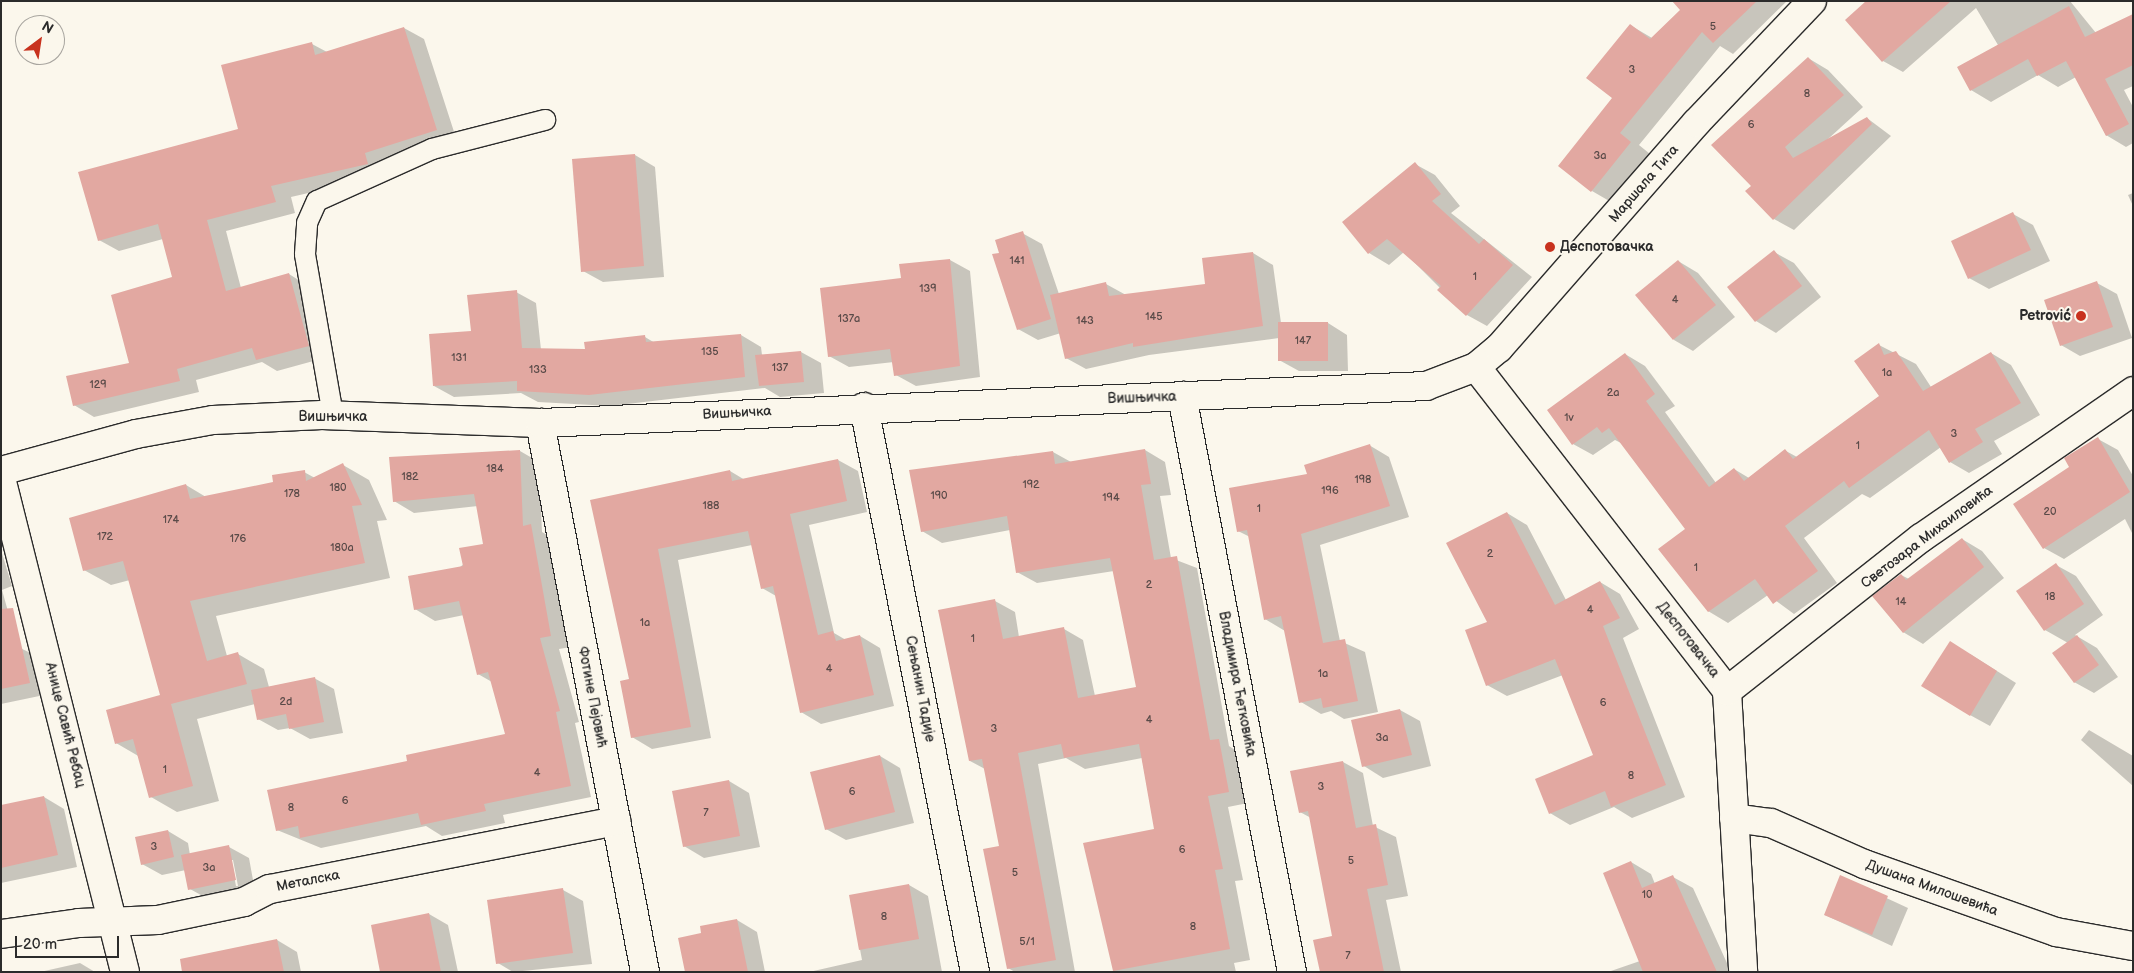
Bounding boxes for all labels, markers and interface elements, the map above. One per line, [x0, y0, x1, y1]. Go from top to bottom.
north arrow [15, 15, 65, 65]
text: N [39, 18, 56, 38]
house number: 5 [1710, 20, 1716, 34]
house number: 3 [1629, 63, 1635, 77]
house number: 8 [1804, 87, 1810, 101]
house number: 6 [1748, 118, 1754, 132]
street label: Маршала Тита [1606, 142, 1682, 226]
house number: 3a [1594, 149, 1606, 163]
place label: Деспотовачка [1560, 239, 1653, 255]
marker: Деспотовачка [1544, 241, 1556, 253]
house number: 141 [1009, 254, 1025, 268]
house number: 1 [1473, 270, 1477, 284]
house number: 139 [919, 282, 937, 296]
house number: 4 [1672, 293, 1678, 307]
place label: Petrović [2019, 308, 2071, 324]
house number: 145 [1145, 310, 1163, 324]
marker: Petrović [2075, 310, 2087, 322]
house number: 137a [838, 312, 860, 326]
house number: 143 [1076, 314, 1094, 328]
house number: 147 [1295, 334, 1311, 348]
house number: 135 [701, 345, 719, 359]
house number: 131 [451, 351, 467, 365]
house number: 137 [772, 361, 788, 375]
house number: 133 [529, 363, 547, 377]
house number: 1a [1882, 366, 1892, 380]
house number: 129 [89, 378, 107, 392]
house number: 2a [1607, 386, 1619, 400]
street label: Вишњичка [1107, 388, 1177, 408]
street label: Вишњичка [702, 403, 772, 423]
street label: Вишњичка [298, 409, 368, 425]
house number: 1v [1564, 411, 1574, 425]
house number: 3 [1951, 427, 1957, 441]
house number: 1 [1856, 439, 1860, 453]
house number: 184 [486, 462, 504, 476]
house number: 182 [401, 470, 419, 484]
house number: 198 [1354, 473, 1372, 487]
house number: 192 [1022, 478, 1040, 492]
house number: 180 [329, 481, 347, 495]
street label: Светозара Михаиловића [1858, 482, 1996, 592]
house number: 196 [1321, 484, 1339, 498]
house number: 178 [284, 487, 300, 501]
house number: 190 [930, 489, 948, 503]
house number: 194 [1102, 491, 1120, 505]
house number: 188 [702, 499, 720, 513]
house number: 1 [1257, 502, 1261, 516]
house number: 20 [2044, 505, 2056, 519]
house number: 174 [163, 513, 179, 527]
house number: 172 [97, 530, 113, 544]
house number: 176 [230, 532, 246, 546]
house number: 180a [330, 541, 354, 555]
house number: 2 [1487, 547, 1493, 561]
house number: 1 [1694, 561, 1698, 575]
house number: 2 [1146, 578, 1152, 592]
house number: 18 [2045, 590, 2055, 604]
house number: 14 [1896, 595, 1906, 609]
street label: Деспотовачка [1653, 599, 1723, 681]
house number: 4 [1587, 603, 1593, 617]
street label: Владимира Ћетковића [1215, 610, 1259, 758]
house number: 1a [640, 616, 650, 630]
house number: 1 [971, 632, 975, 646]
street label: Сењанин Тадије [901, 635, 939, 743]
street label: Фотине Пејовић [574, 645, 610, 749]
street label: Анице Савић Ребац [41, 661, 89, 789]
house number: 4 [826, 662, 832, 676]
house number: 1a [1318, 667, 1328, 681]
house number: 2d [280, 695, 292, 709]
house number: 6 [1600, 696, 1606, 710]
house number: 4 [1146, 713, 1152, 727]
house number: 3 [991, 722, 997, 736]
house number: 3a [1376, 731, 1388, 745]
house number: 1 [163, 763, 167, 777]
house number: 4 [534, 766, 540, 780]
house number: 8 [1628, 769, 1634, 783]
house number: 3 [1318, 780, 1324, 794]
house number: 6 [849, 785, 855, 799]
house number: 6 [342, 794, 348, 808]
house number: 8 [288, 801, 294, 815]
house number: 7 [703, 806, 709, 820]
house number: 3 [151, 840, 157, 854]
house number: 6 [1179, 843, 1185, 857]
house number: 5 [1348, 854, 1354, 868]
street label: Душана Милошевића [1864, 856, 2000, 920]
house number: 3a [203, 861, 215, 875]
house number: 5 [1012, 866, 1018, 880]
street label: Металска [275, 867, 341, 895]
house number: 10 [1642, 888, 1652, 902]
house number: 8 [881, 910, 887, 924]
house number: 8 [1190, 920, 1196, 934]
scale bar [18, 926, 121, 958]
text: 20 m [23, 935, 57, 954]
house number: 5/1 [1019, 935, 1035, 949]
house number: 7 [1345, 949, 1351, 963]

